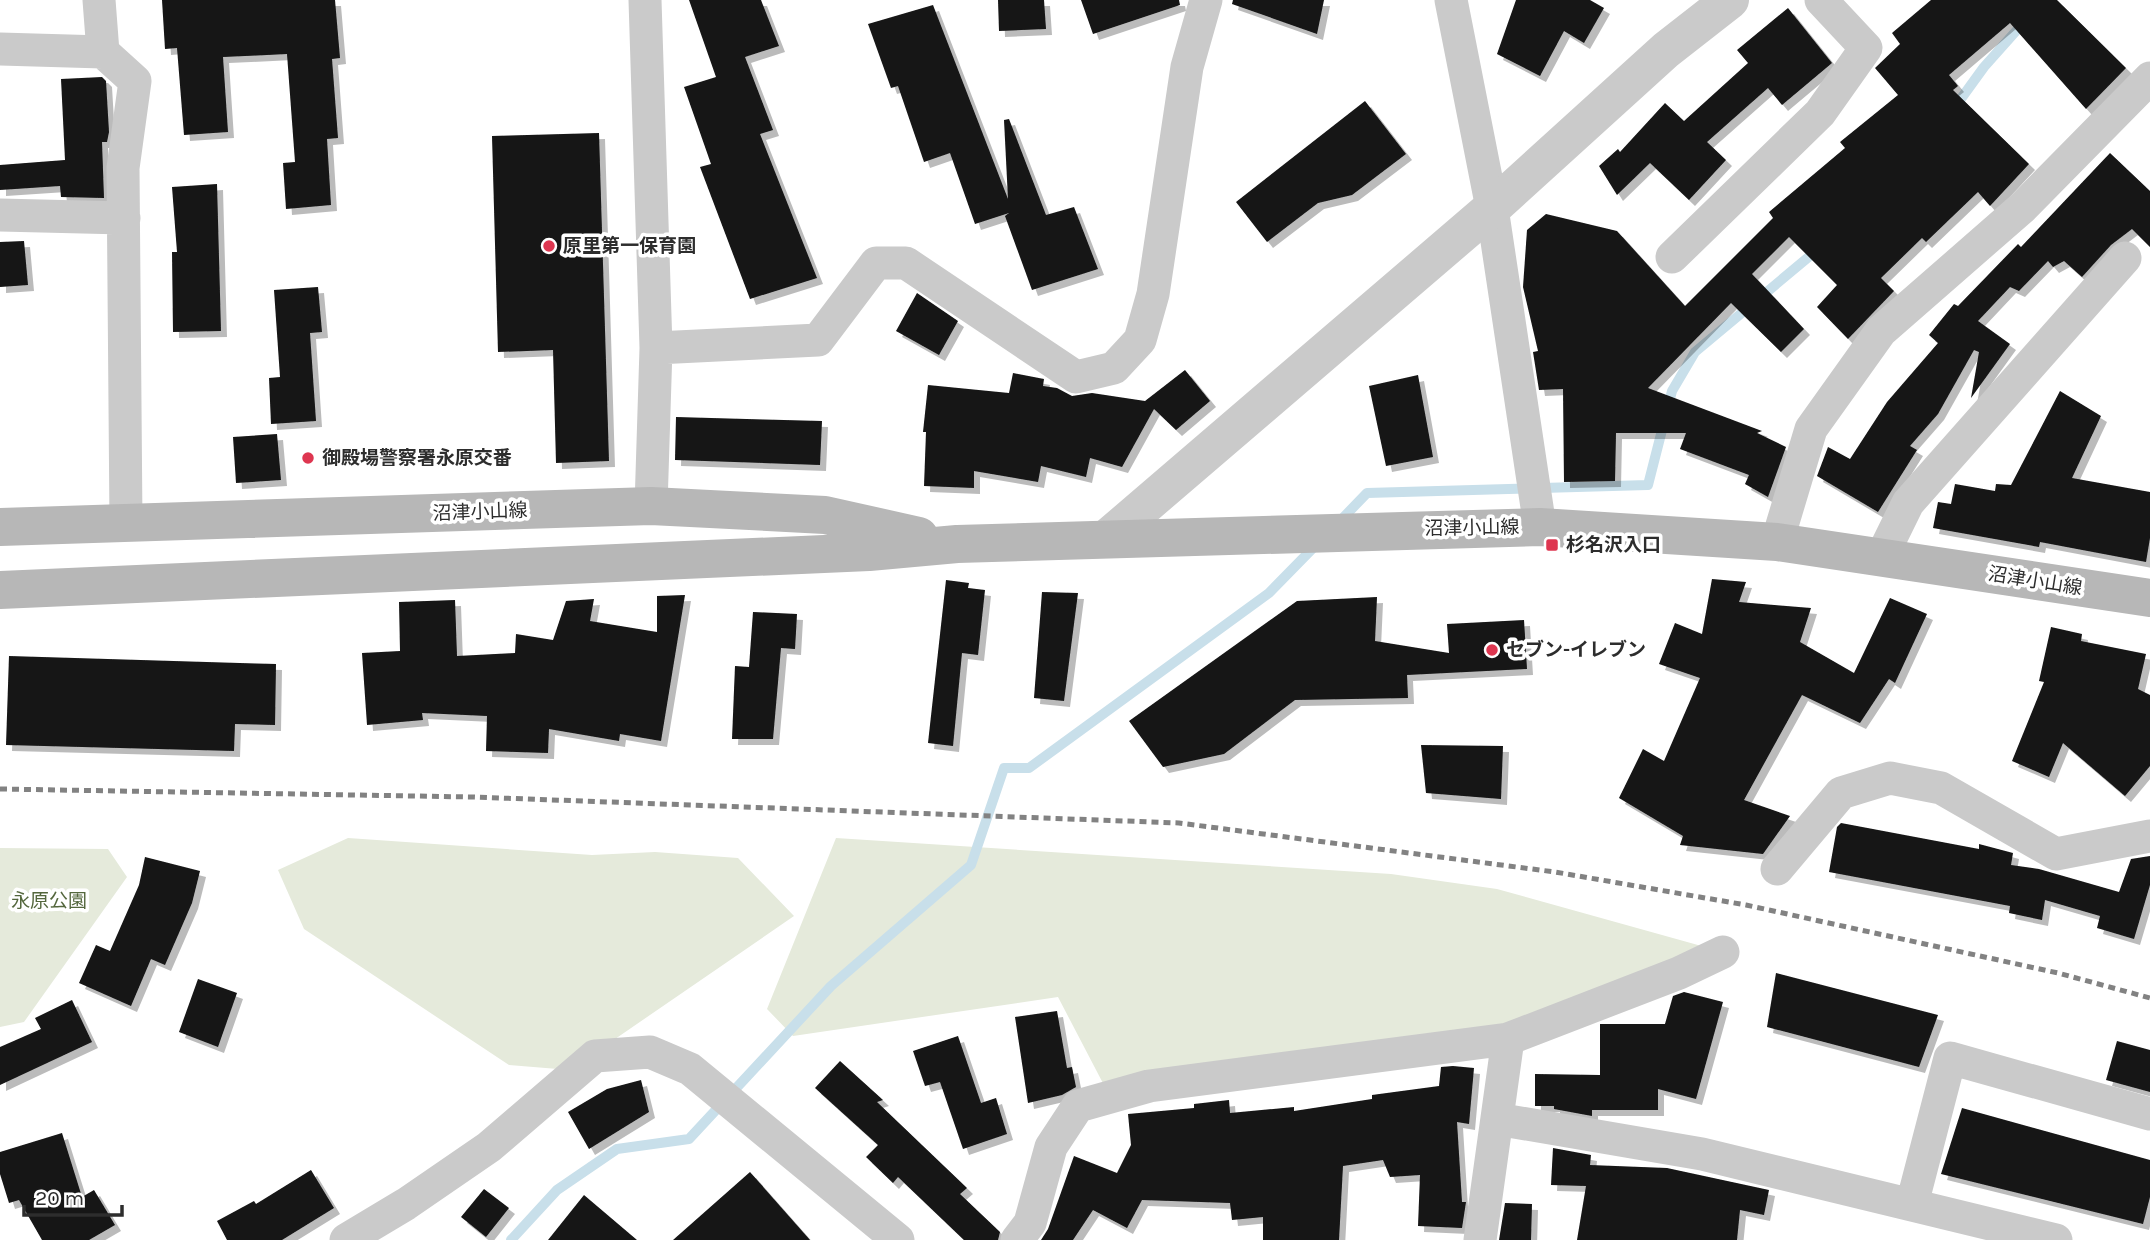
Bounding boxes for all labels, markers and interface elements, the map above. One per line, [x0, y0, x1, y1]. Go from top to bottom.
place label: 原里第一保育園 [563, 235, 696, 257]
marker: 原里第一保育園 [541, 238, 557, 254]
place label: 御殿場警察署永原交番 [322, 447, 512, 469]
marker: 御殿場警察署永原交番 [300, 450, 316, 466]
street label: 沼津小山線 [432, 499, 528, 525]
street label: 沼津小山線 [1424, 516, 1520, 540]
place label: 杉名沢入口 [1566, 534, 1661, 556]
marker: 杉名沢入口 [1544, 537, 1560, 553]
street label: 沼津小山線 [1986, 563, 2084, 599]
place label: セブン-イレブン [1506, 639, 1646, 661]
marker: セブン-イレブン [1484, 642, 1500, 658]
park label: 永原公園 [11, 890, 87, 912]
scale bar [24, 1174, 122, 1218]
text: 20 m [35, 1186, 84, 1210]

